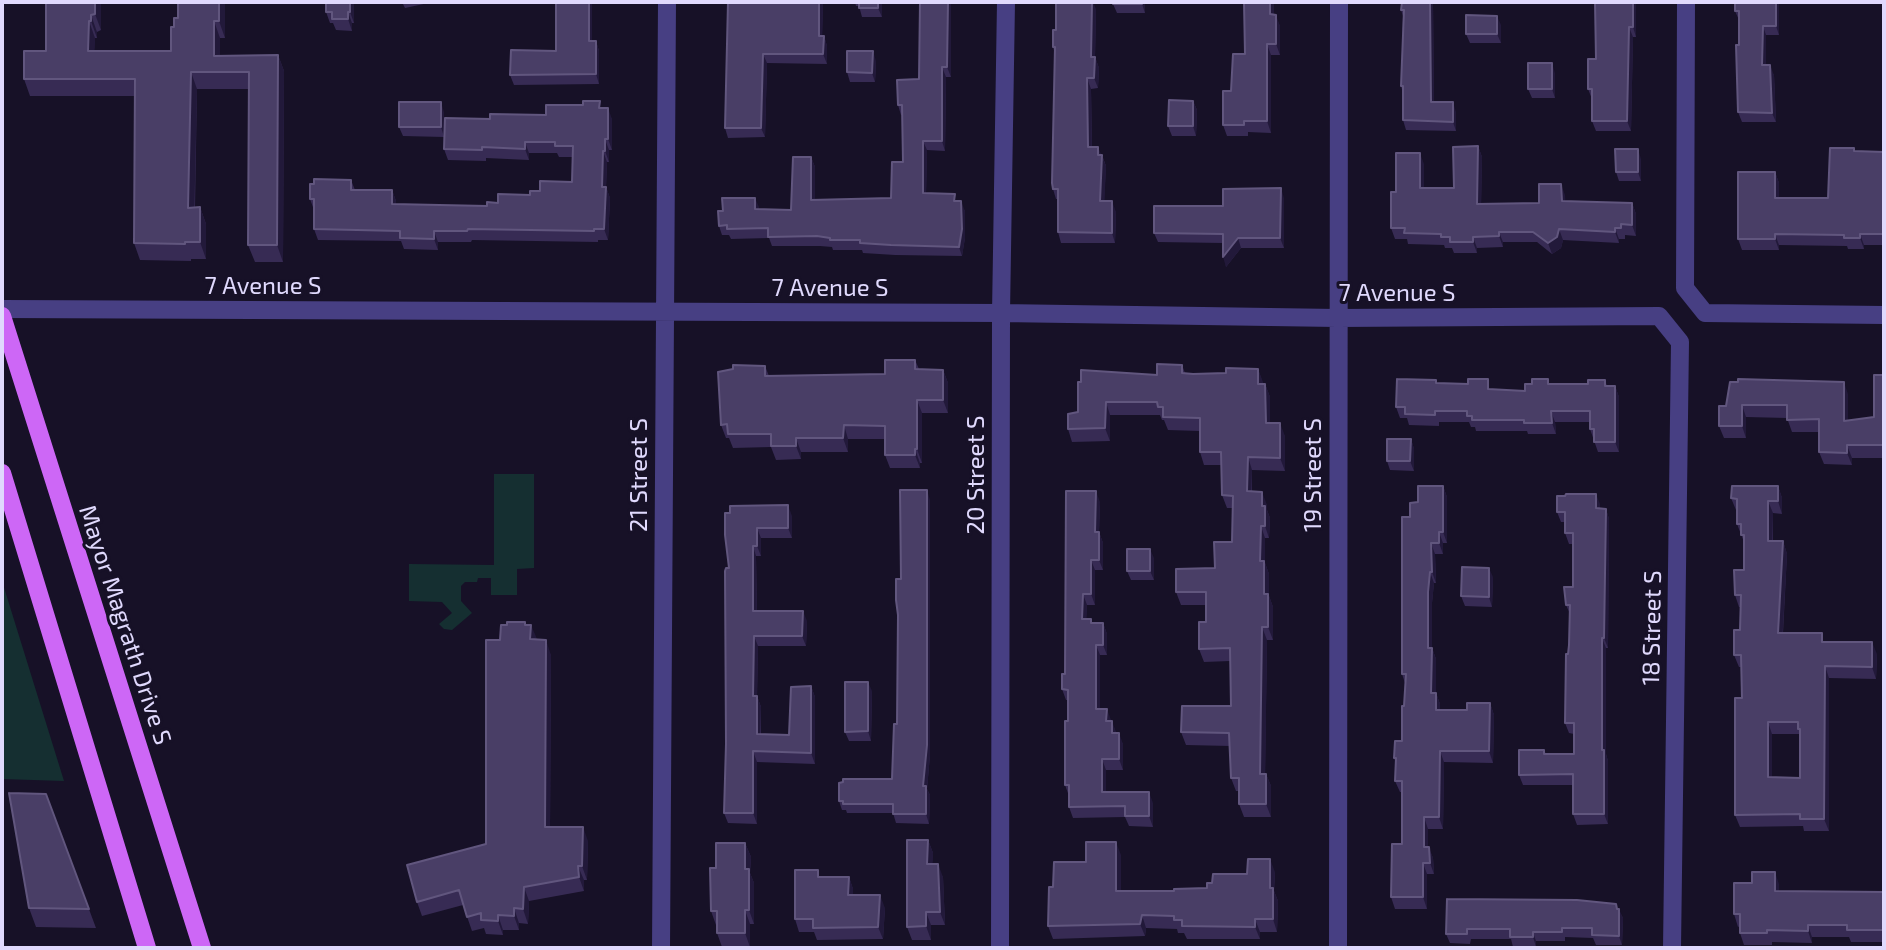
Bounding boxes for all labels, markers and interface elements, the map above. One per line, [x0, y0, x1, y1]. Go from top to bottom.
street label: 7 Avenue S [205, 272, 321, 300]
street label: 7 Avenue S [772, 274, 888, 302]
street label: 7 Avenue S [1339, 279, 1455, 307]
street label: 20 Street S [962, 416, 990, 534]
street label: 21 Street S [625, 418, 653, 532]
street label: 19 Street S [1299, 418, 1327, 532]
street label: Mayor Magrath Drive S [73, 502, 177, 748]
street label: 18 Street S [1637, 570, 1667, 686]

